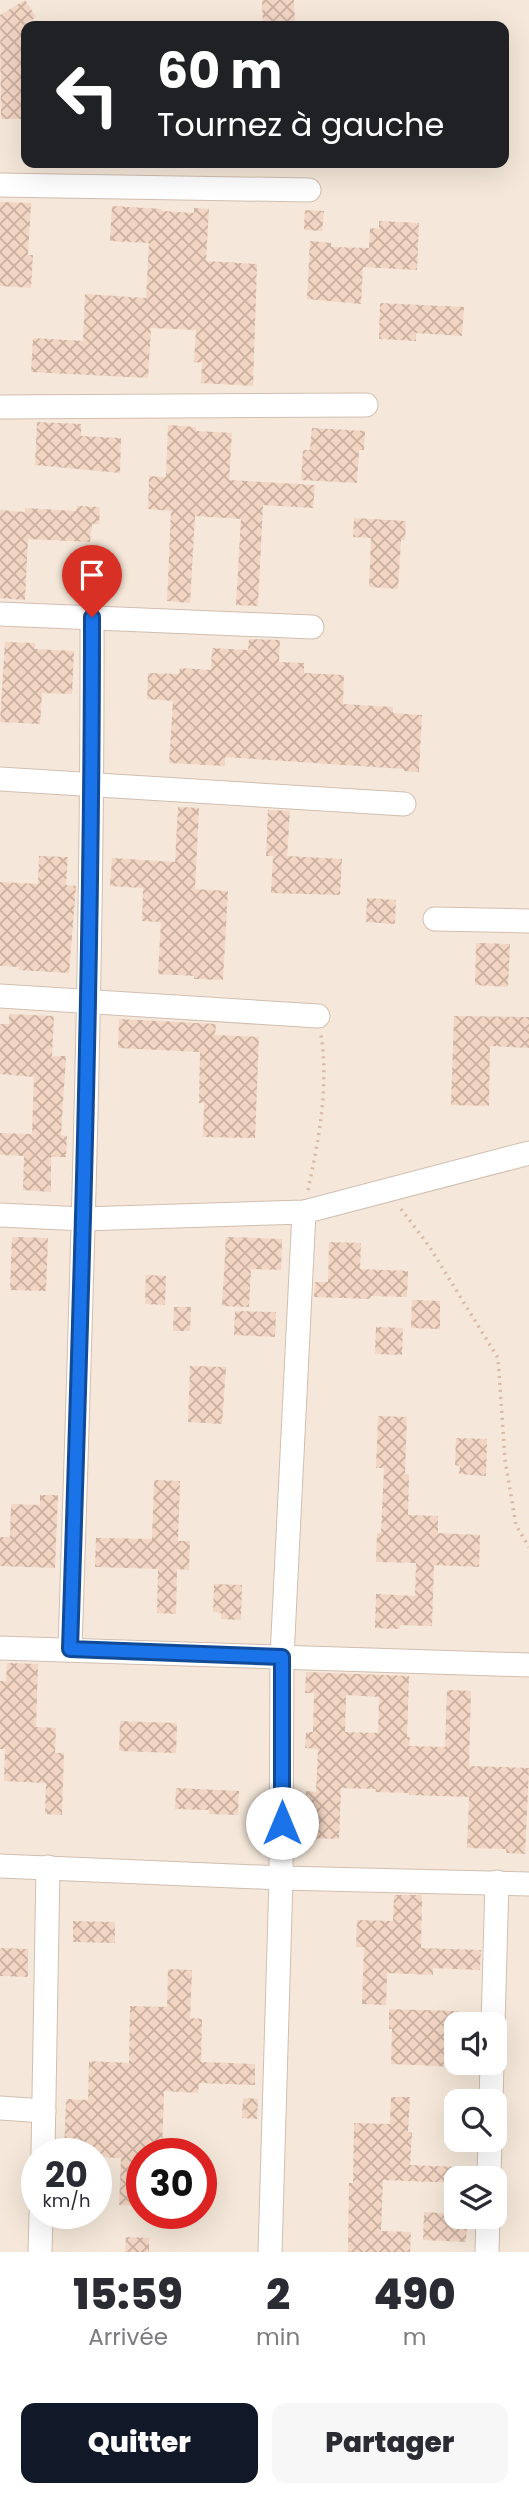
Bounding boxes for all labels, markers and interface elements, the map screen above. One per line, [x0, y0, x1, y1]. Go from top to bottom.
text: 60 m [157, 37, 282, 105]
icon: left [42, 49, 133, 140]
text: Tournez à gauche [157, 102, 444, 147]
pin [62, 545, 122, 617]
icon: arrive [73, 556, 111, 594]
position arrow [245, 1786, 319, 1860]
map controls [444, 2012, 507, 2229]
button: sound [444, 2012, 507, 2075]
button: search [444, 2089, 507, 2152]
speed limit sign: 30 [126, 2138, 217, 2229]
text: 20 [45, 2150, 88, 2199]
button: layers [444, 2166, 507, 2229]
text: km/h [43, 2188, 90, 2213]
text: 15:59 [73, 2265, 183, 2324]
text: 2 [266, 2265, 290, 2324]
text: 490 [374, 2265, 456, 2324]
text: Arrivée [88, 2321, 168, 2353]
text: min [256, 2321, 300, 2353]
text: m [403, 2321, 426, 2353]
button: Quitter [21, 2403, 258, 2483]
button: Partager [272, 2403, 508, 2483]

